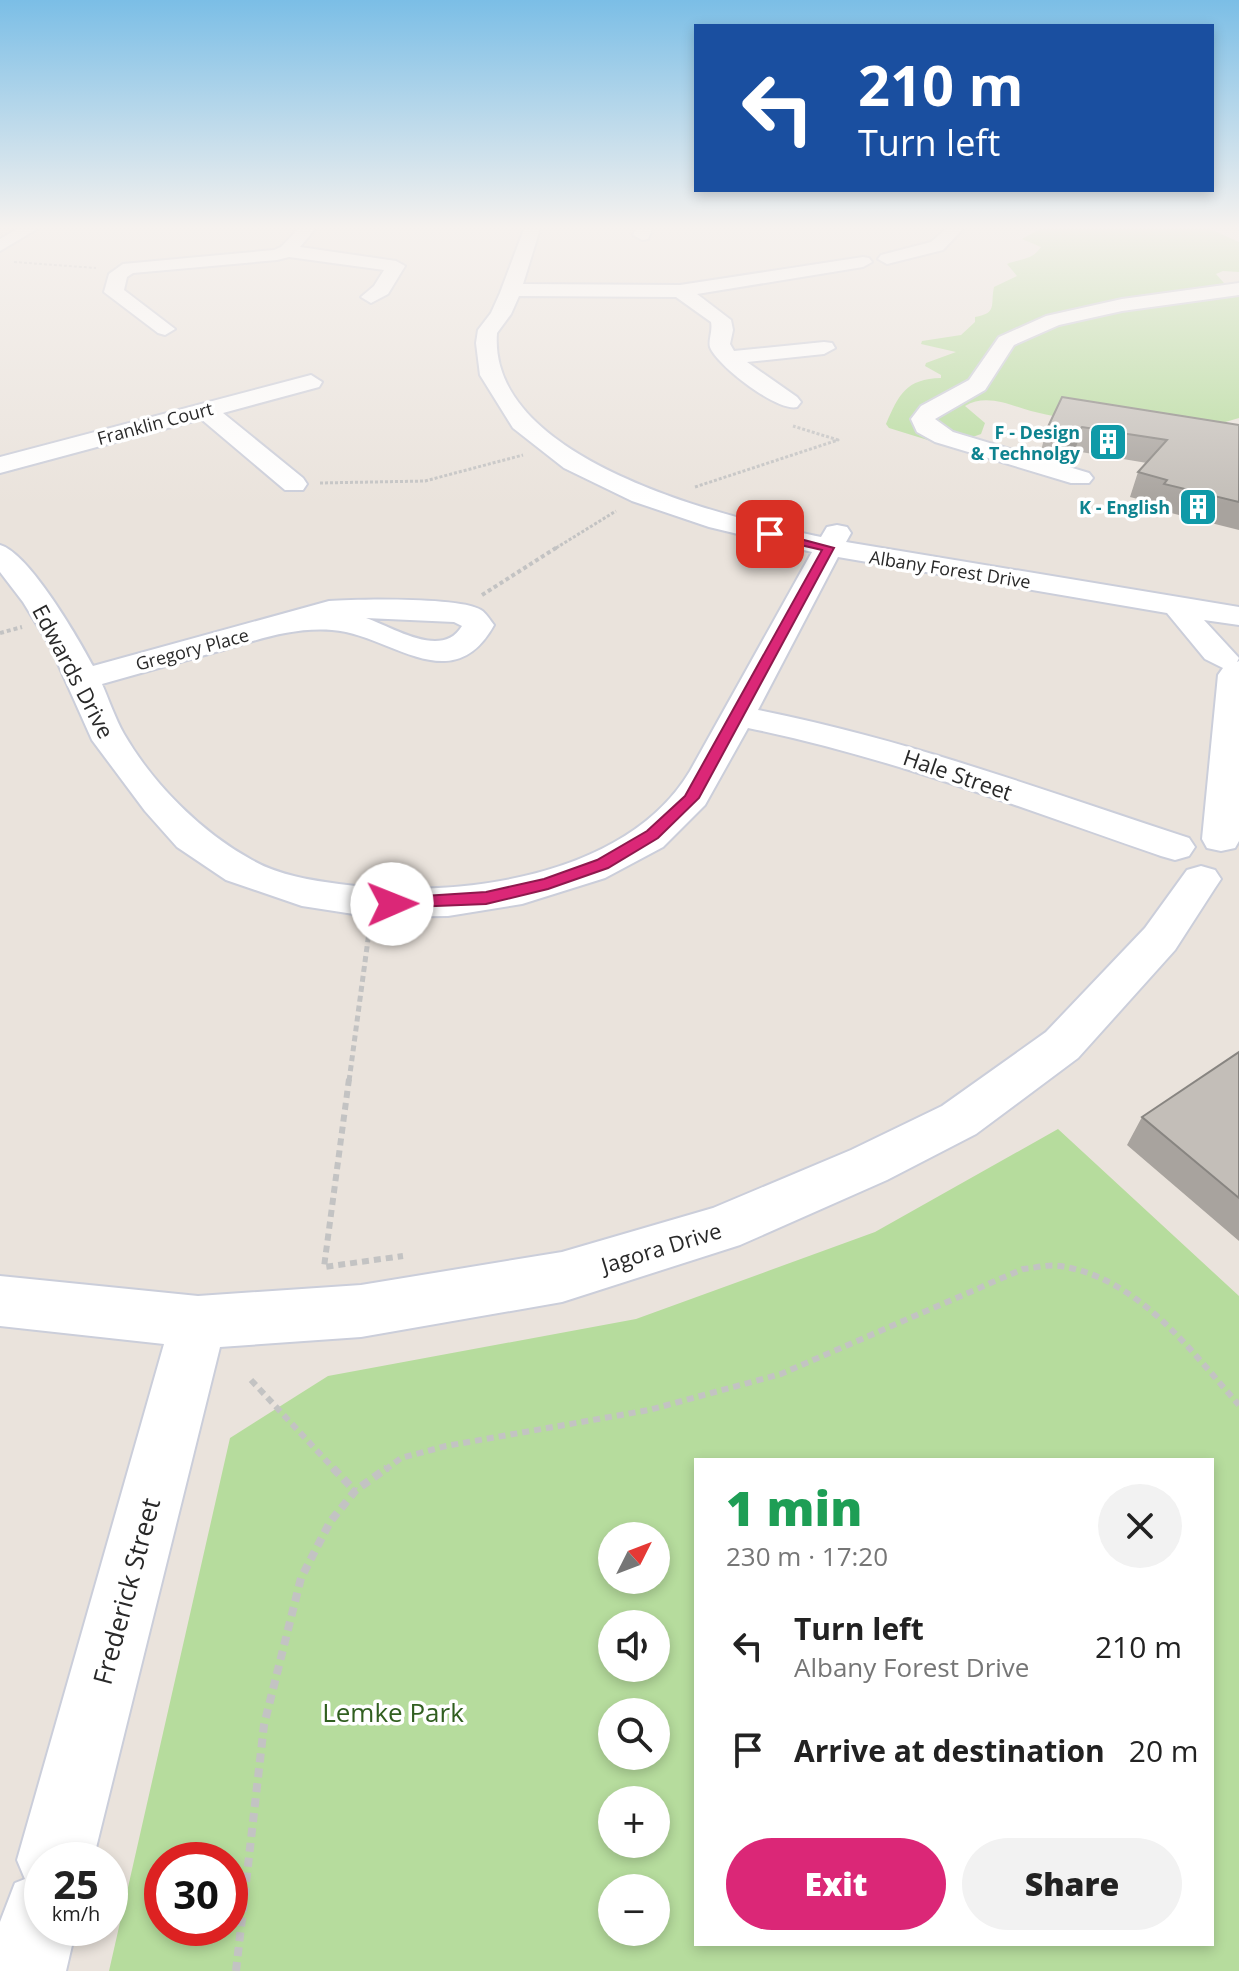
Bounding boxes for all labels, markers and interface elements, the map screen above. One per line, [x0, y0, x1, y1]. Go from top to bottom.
text: 210 m [858, 46, 1024, 122]
icon: left [726, 56, 830, 160]
text: Turn left [858, 118, 1000, 167]
street label: Franklin Court [94, 396, 216, 450]
place label: F - Design & Technolgy [971, 420, 1081, 465]
building icon: F - Design & Technolgy [1087, 421, 1129, 463]
building icon: K - English [1177, 486, 1219, 528]
place label: K - English [1079, 495, 1170, 519]
pin [736, 500, 804, 568]
icon: arrive [748, 512, 792, 556]
street label: Albany Forest Drive [868, 544, 1032, 594]
street label: Edwards Drive [26, 599, 122, 743]
street label: Gregory Place [133, 622, 251, 676]
street label: Hale Street [899, 741, 1017, 807]
position arrow [350, 862, 434, 946]
street label: Jagora Drive [595, 1215, 725, 1280]
text: 1 min [726, 1475, 862, 1540]
button: close [1098, 1484, 1182, 1568]
street label: Frederick Street [84, 1494, 168, 1688]
north arrow [598, 1522, 670, 1594]
map controls [598, 1522, 670, 1946]
text: 230 m · 17:20 [726, 1538, 888, 1574]
text: Turn left [794, 1608, 924, 1649]
button: sound [598, 1610, 670, 1682]
icon: left [726, 1624, 770, 1668]
text: 210 m [1095, 1626, 1182, 1667]
text: Albany Forest Drive [794, 1649, 1029, 1685]
park label: Lemke Park [322, 1694, 464, 1730]
button: search [598, 1698, 670, 1770]
icon: arrive [726, 1728, 770, 1772]
text: Arrive at destination [794, 1730, 1105, 1771]
text: 20 m [1129, 1730, 1199, 1771]
button: + [598, 1786, 670, 1858]
button: Exit [726, 1838, 946, 1930]
button: Share [962, 1838, 1182, 1930]
speed limit sign: 30 [144, 1842, 248, 1946]
text: 25 [53, 1856, 99, 1911]
button: − [598, 1874, 670, 1946]
text: km/h [52, 1900, 100, 1927]

